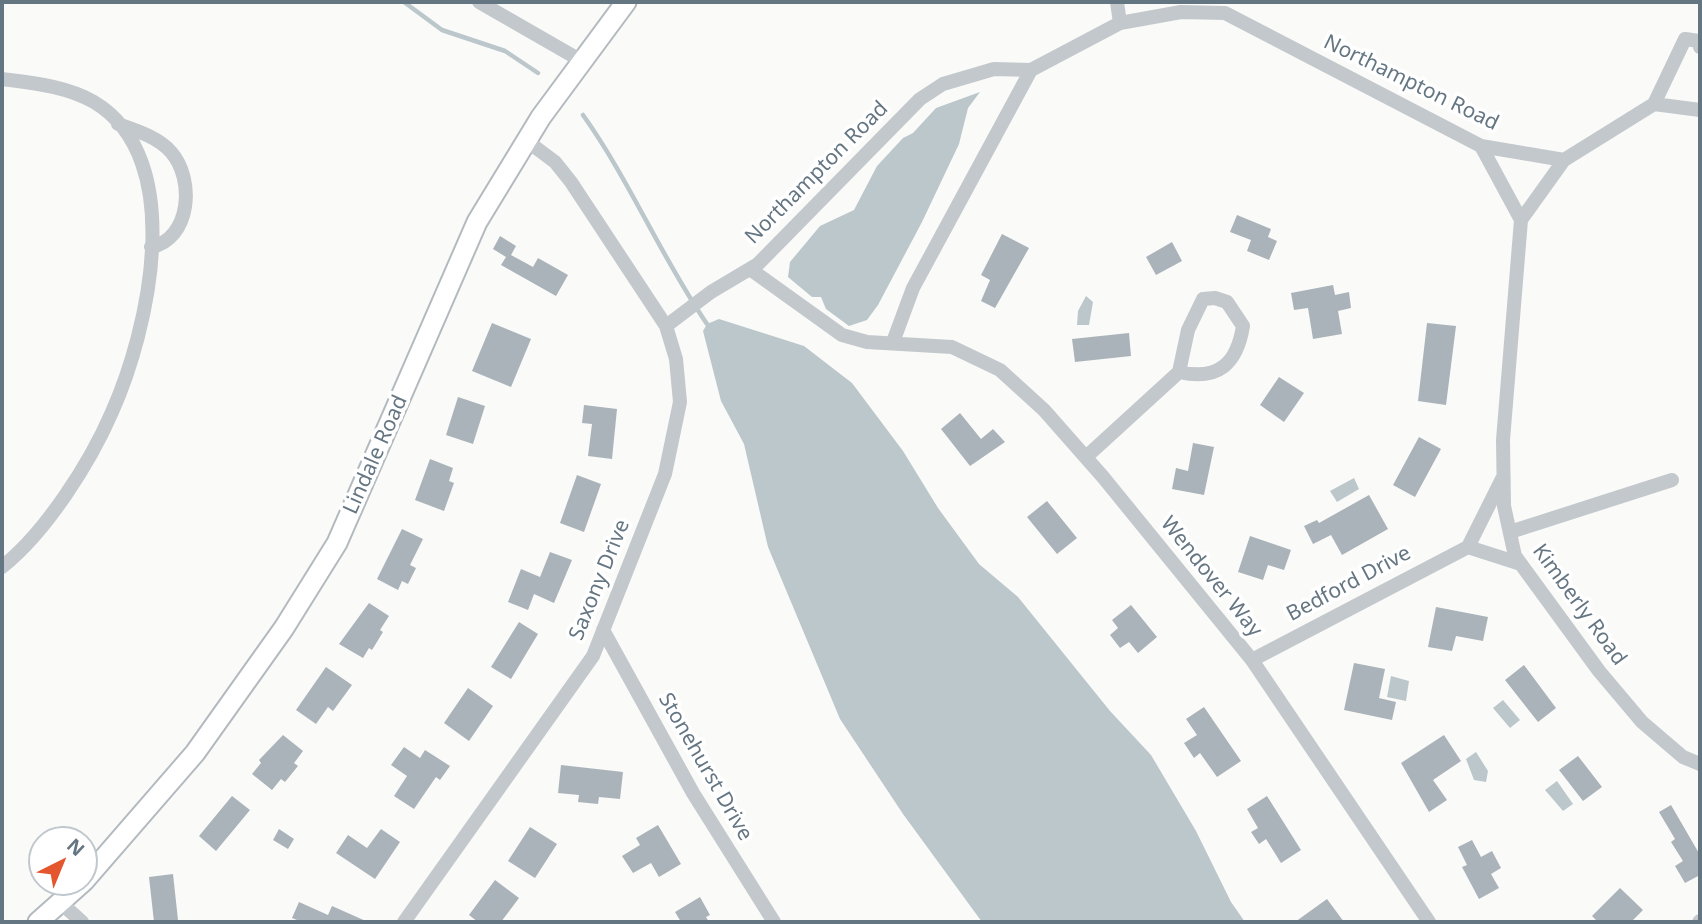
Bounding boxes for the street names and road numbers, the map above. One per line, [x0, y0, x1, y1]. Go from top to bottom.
street label: Northampton Road [1319, 30, 1503, 136]
street label: Northampton Road [740, 96, 894, 250]
street label: Lindale Road [339, 392, 413, 518]
street label: Wendover Way [1155, 512, 1267, 642]
street label: Saxony Drive [564, 516, 636, 644]
street label: Kimberly Road [1527, 540, 1631, 670]
street label: Bedford Drive [1283, 541, 1415, 627]
street label: Stonehurst Drive [653, 689, 757, 845]

